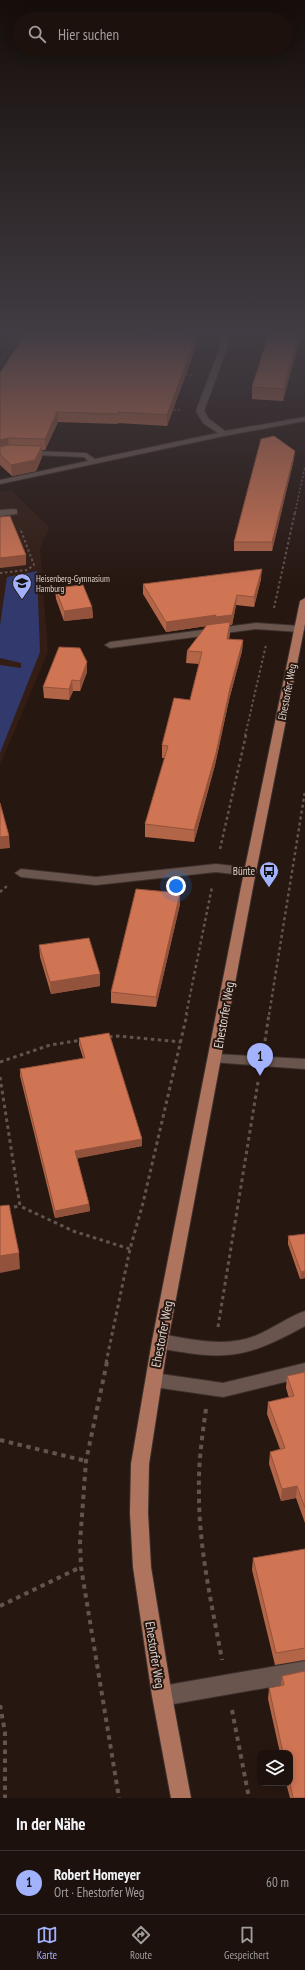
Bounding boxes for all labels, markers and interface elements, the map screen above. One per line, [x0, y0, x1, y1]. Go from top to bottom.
search box [12, 12, 293, 56]
icon: search [26, 23, 48, 45]
text: Hier suchen [58, 25, 119, 44]
school or university icon: Heisenberg-Gymnasium Hamburg [11, 572, 33, 600]
place label: Heisenberg-Gymnasium Hamburg [36, 573, 110, 594]
street label: Ehestorfer Weg [275, 662, 299, 721]
bus stop icon: Bünte [258, 860, 280, 888]
place label: Bünte [233, 864, 255, 878]
your location [166, 876, 186, 896]
street label: Ehestorfer Weg [210, 980, 238, 1050]
pin: 1 [247, 1043, 273, 1076]
street label: Ehestorfer Weg [147, 1299, 177, 1369]
street label: Ehestorfer Weg [141, 1620, 169, 1690]
map controls [257, 1750, 293, 1786]
button: layers [257, 1750, 293, 1786]
text: In der Nähe [16, 1813, 86, 1835]
text: Robert Homeyer [54, 1865, 141, 1884]
text: 1 [26, 1874, 32, 1891]
text: 60 m [266, 1874, 289, 1891]
text: Ort · Ehestorfer Weg [54, 1884, 144, 1901]
tab: Karte [36, 1924, 58, 1962]
tab: Route [130, 1924, 152, 1962]
tab: Gespeichert [224, 1924, 269, 1962]

